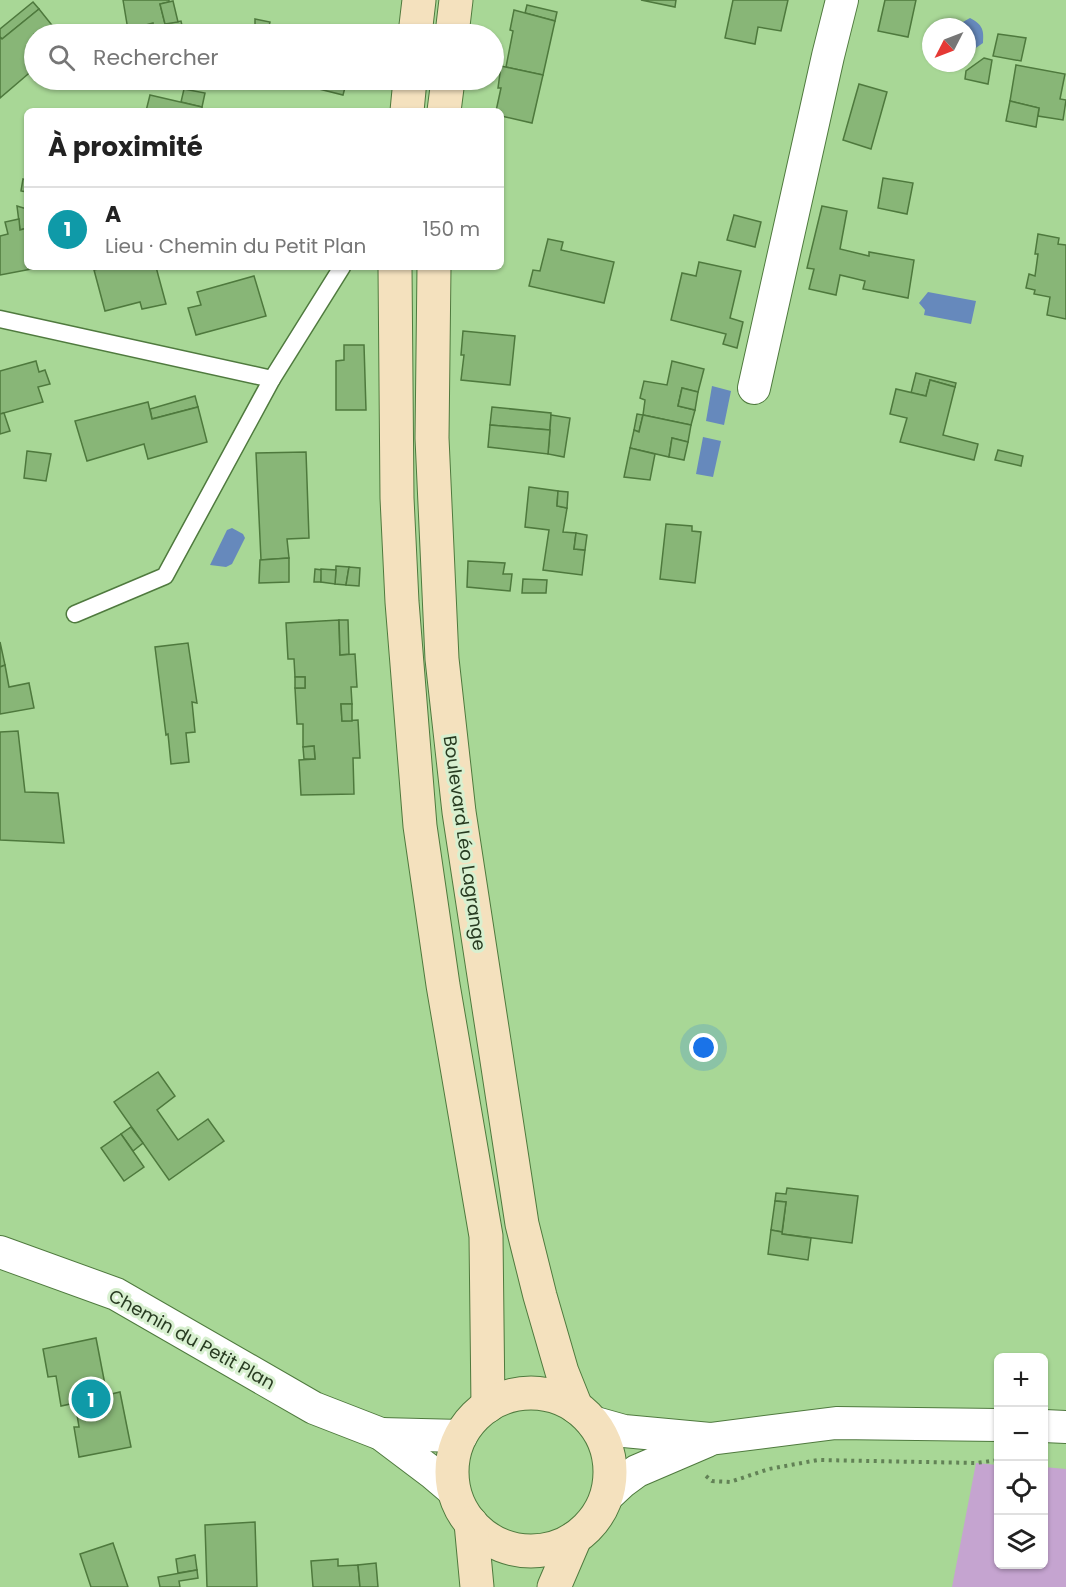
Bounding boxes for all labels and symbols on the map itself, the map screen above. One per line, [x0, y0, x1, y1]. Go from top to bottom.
north arrow [922, 18, 976, 72]
street label: Boulevard Léo Lagrange [438, 734, 492, 952]
your location [689, 1033, 718, 1062]
street label: Chemin du Petit Plan [104, 1283, 280, 1395]
pin: 1 [72, 1376, 110, 1422]

